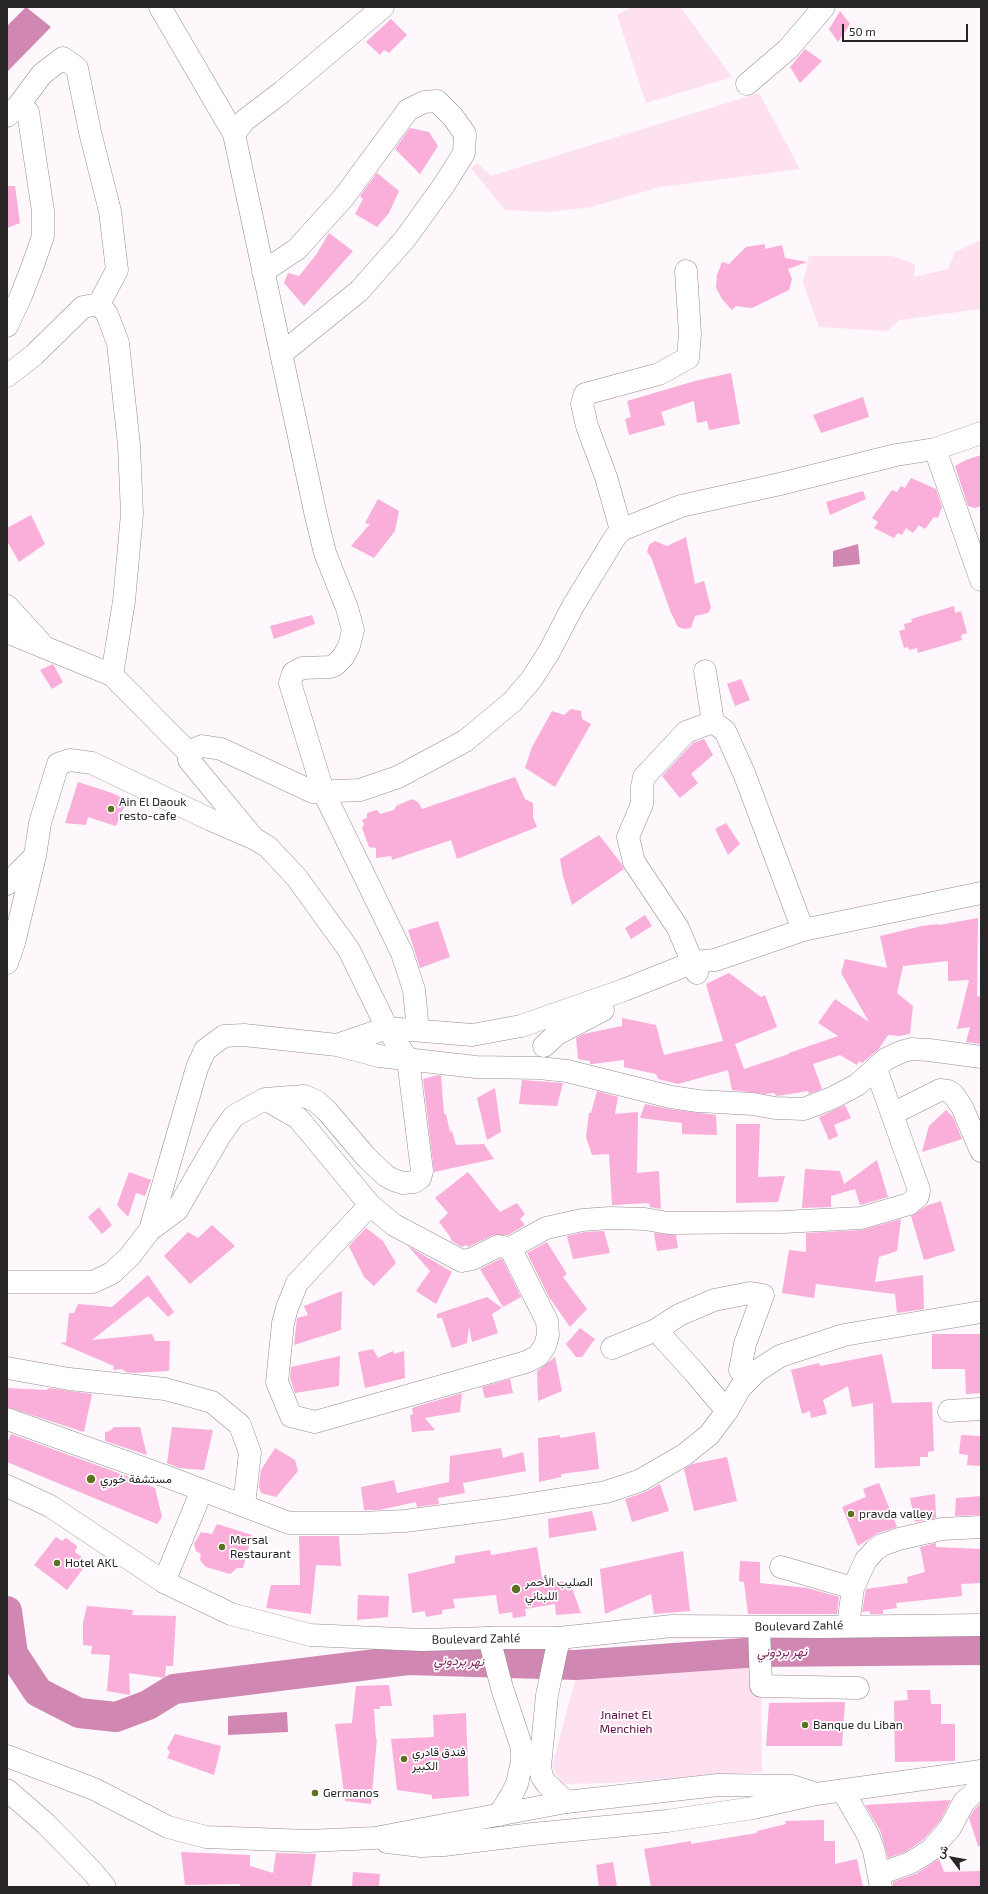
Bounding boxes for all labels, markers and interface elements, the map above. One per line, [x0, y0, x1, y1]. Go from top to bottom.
scale bar [844, 16, 970, 42]
text: 50 m [849, 24, 876, 38]
place label: Ain El Daouk resto-cafe [119, 795, 186, 823]
marker: Ain El Daouk resto-cafe [106, 804, 116, 814]
place label: مستشفة خوري [100, 1472, 172, 1486]
marker: مستشفة خوري [85, 1473, 97, 1485]
place label: pravda valley [859, 1507, 933, 1521]
marker: pravda valley [846, 1509, 856, 1519]
place label: Mersal Restaurant [230, 1533, 291, 1561]
marker: Mersal Restaurant [217, 1542, 227, 1552]
place label: Hotel AKL [65, 1556, 118, 1570]
marker: Hotel AKL [52, 1558, 62, 1568]
place label: الصليب الأحمر اللبناني [525, 1575, 593, 1603]
marker: الصليب الأحمر اللبناني [510, 1583, 522, 1595]
street label: Boulevard Zahlé [755, 1618, 843, 1634]
street label: Boulevard Zahlé [432, 1631, 520, 1647]
water label: نهر بردوني [757, 1644, 807, 1660]
water label: نهر بردوني [434, 1652, 484, 1670]
park label: Jnainet El Menchieh [599, 1708, 653, 1736]
place label: Banque du Liban [813, 1718, 903, 1732]
marker: Banque du Liban [800, 1720, 810, 1730]
place label: فندق قادري الكبير [412, 1745, 466, 1773]
marker: فندق قادري الكبير [399, 1754, 409, 1764]
place label: Germanos [323, 1786, 379, 1800]
marker: Germanos [310, 1788, 320, 1798]
north arrow [932, 1838, 972, 1878]
text: ش [932, 1842, 950, 1860]

